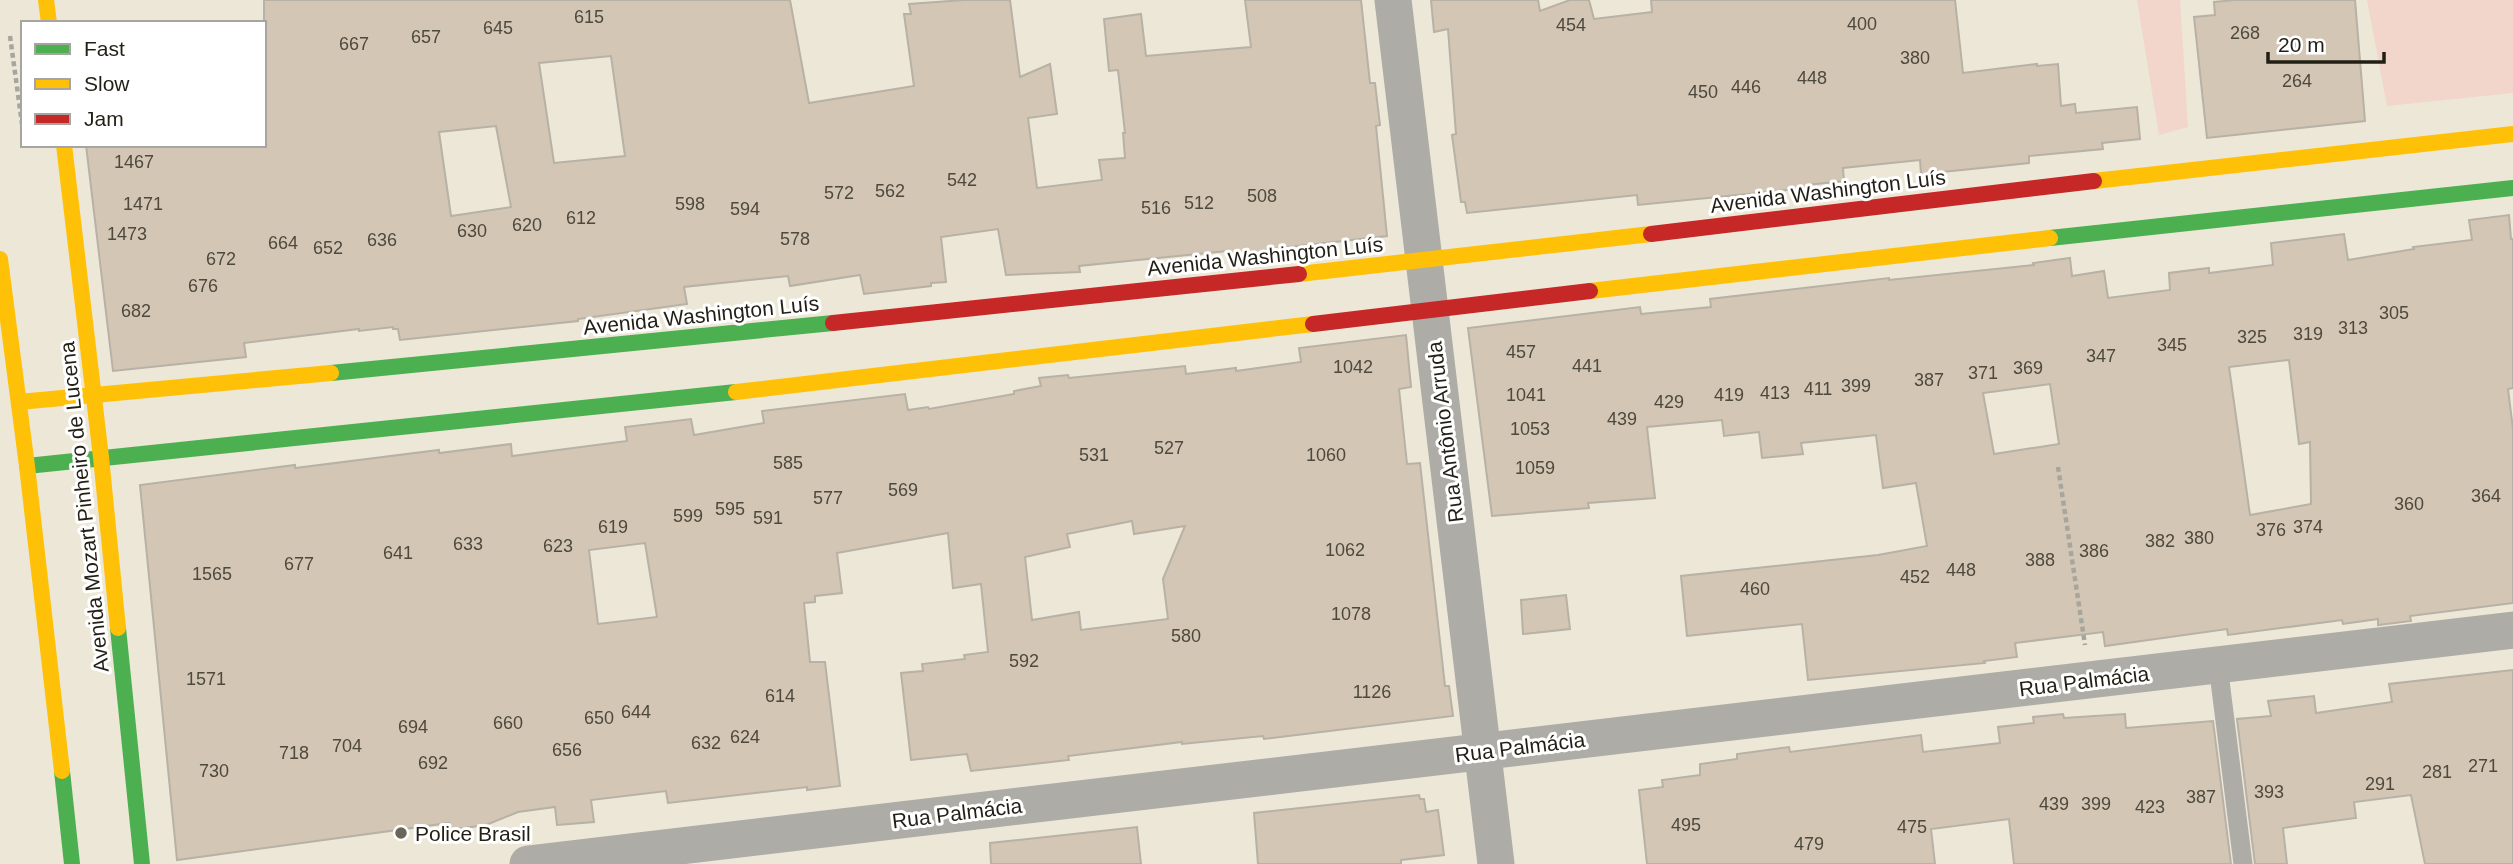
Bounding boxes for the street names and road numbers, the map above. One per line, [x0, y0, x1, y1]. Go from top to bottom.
street label: Avenida Washington Luís [1709, 165, 1947, 217]
street label: Avenida Washington Luís [1146, 232, 1384, 280]
street label: Avenida Washington Luís [582, 291, 820, 339]
street label: Avenida Mozart Pinheiro de Lucena [55, 340, 113, 673]
street label: Rua Antônio Arruda [1422, 340, 1468, 524]
street label: Rua Palmácia [2018, 662, 2151, 700]
street label: Rua Palmácia [1454, 728, 1587, 766]
street label: Rua Palmácia [891, 794, 1024, 832]

